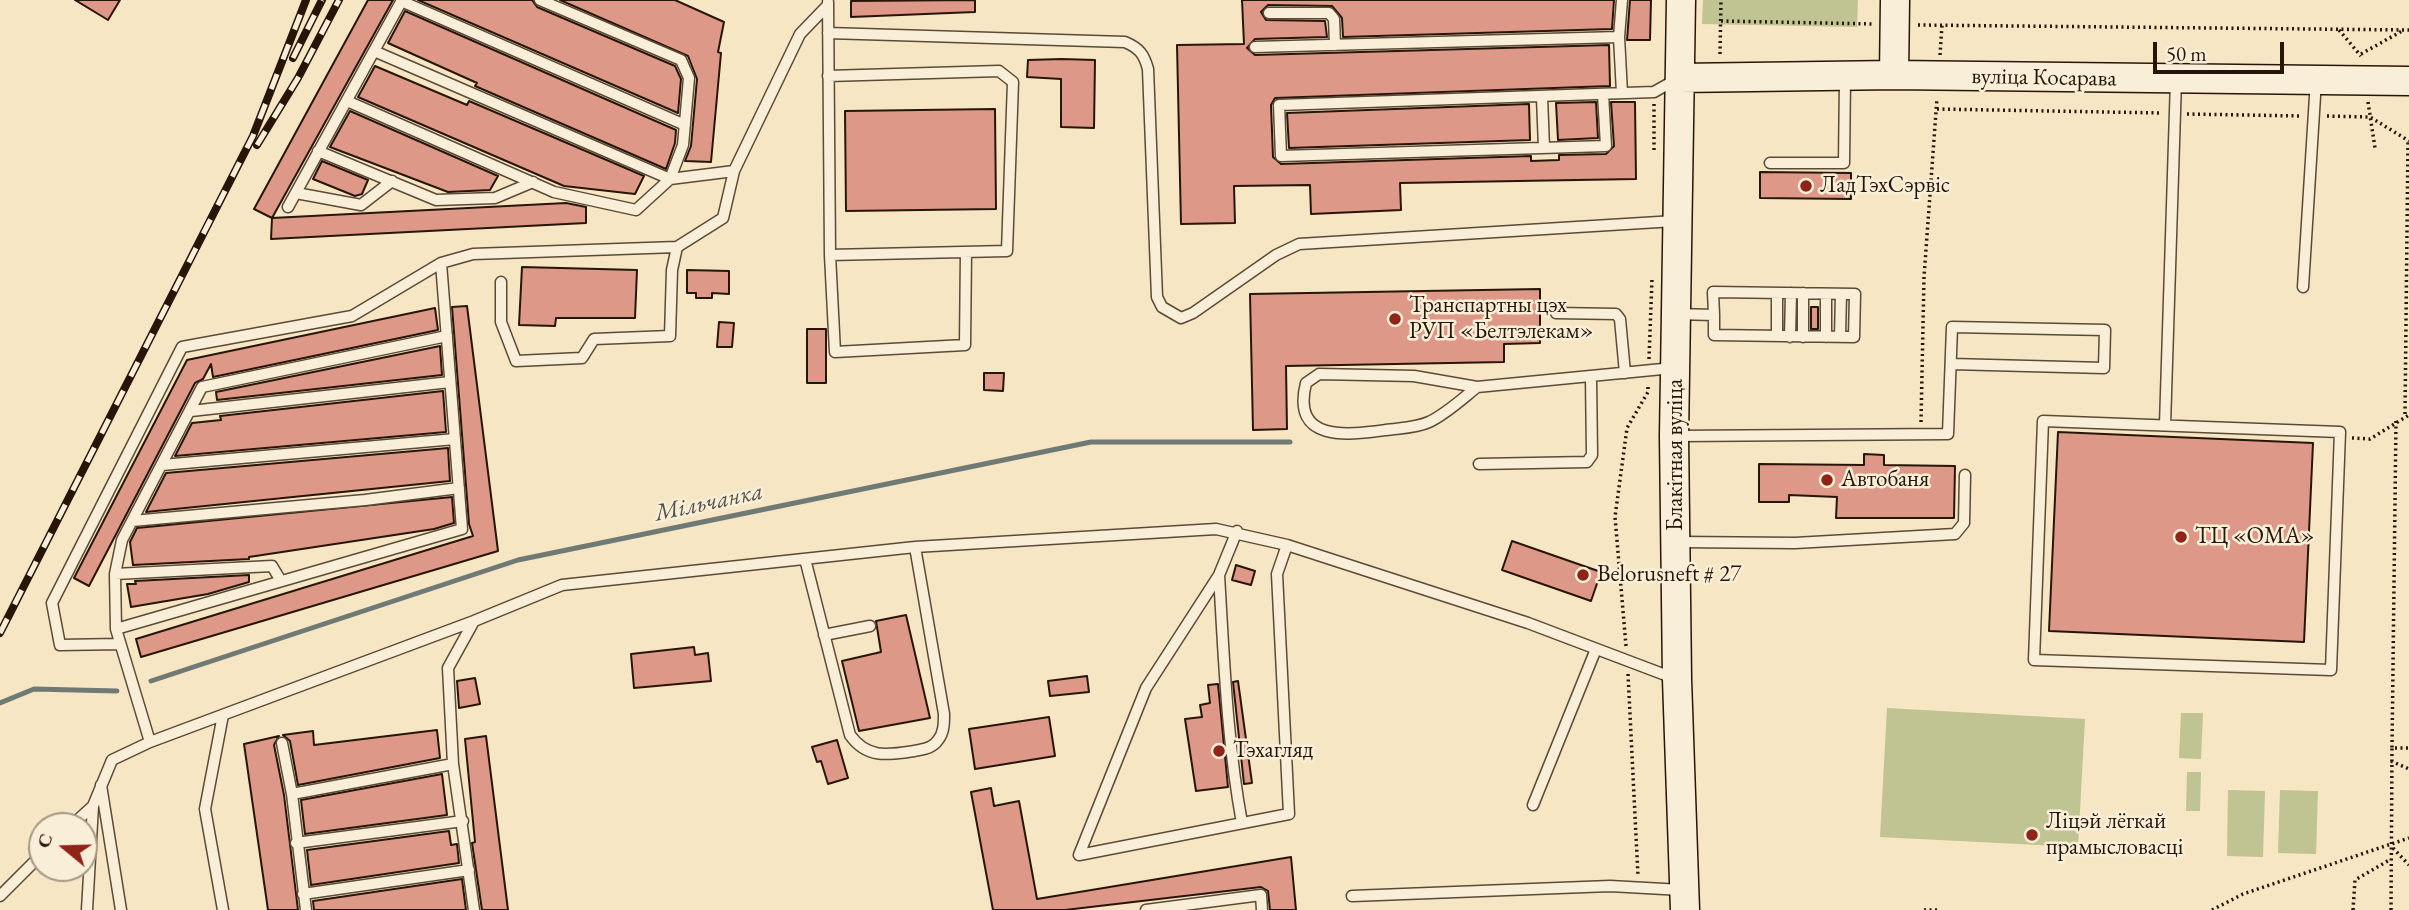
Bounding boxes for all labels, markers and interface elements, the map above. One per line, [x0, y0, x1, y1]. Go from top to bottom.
scale bar [2157, 28, 2288, 72]
text: 50 m [2166, 40, 2207, 67]
street label: вуліца Косарава [1971, 63, 2117, 93]
place label: ЛадТэхСэрвіс [1820, 172, 1950, 200]
marker: ЛадТэхСэрвіс [1798, 178, 1814, 194]
place label: Транспартны цэх РУП «Белтэлекам» [1409, 292, 1593, 346]
marker: Транспартны цэх РУП «Белтэлекам» [1387, 311, 1403, 327]
street label: Блакітная вуліца [1662, 379, 1690, 531]
place label: Автобаня [1841, 466, 1929, 494]
marker: Автобаня [1819, 472, 1835, 488]
water label: Мільчанка [652, 477, 766, 529]
place label: ТЦ «ОМА» [2195, 523, 2314, 551]
marker: ТЦ «ОМА» [2173, 529, 2189, 545]
place label: Belorusneft # 27 [1597, 561, 1741, 589]
marker: Belorusneft # 27 [1575, 567, 1591, 583]
place label: Тэхагляд [1233, 737, 1313, 765]
marker: Тэхагляд [1211, 743, 1227, 759]
place label: Ліцэй лёгкай прамысловасці [2046, 808, 2183, 862]
north arrow [28, 812, 98, 882]
marker: Ліцэй лёгкай прамысловасці [2024, 827, 2040, 843]
text: С [31, 830, 59, 851]

